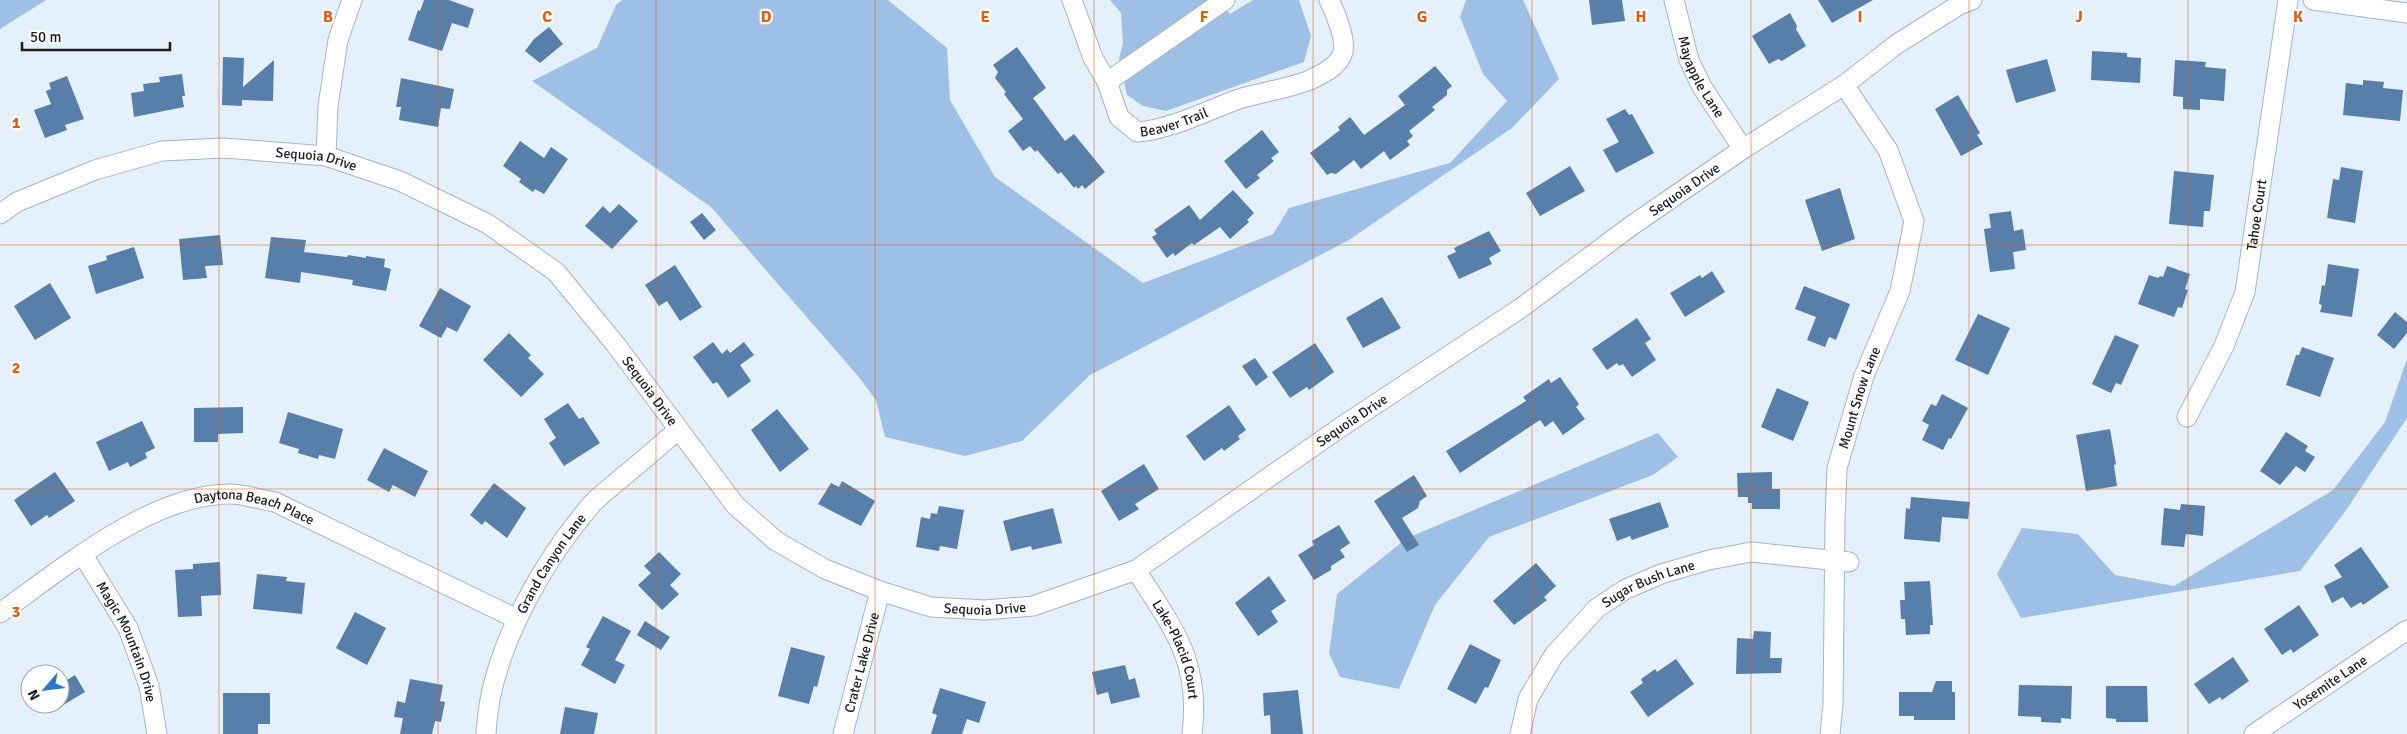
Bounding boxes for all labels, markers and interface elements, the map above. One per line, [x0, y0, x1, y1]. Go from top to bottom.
text: B [323, 7, 333, 27]
text: C [542, 7, 552, 27]
text: D [761, 7, 772, 27]
text: E [980, 7, 990, 27]
text: F [1200, 7, 1209, 27]
text: G [1417, 7, 1427, 27]
text: H [1636, 7, 1646, 27]
text: I [1857, 7, 1863, 27]
text: J [2075, 7, 2083, 27]
text: K [2293, 7, 2303, 27]
scale bar [22, 20, 170, 52]
text: 50 m [30, 28, 61, 46]
street label: Mayapple Lane [1674, 34, 1728, 121]
street label: Beaver Trail [1139, 104, 1210, 141]
text: 1 [12, 113, 21, 133]
street label: Sequoia Drive [275, 144, 359, 175]
street label: Sequoia Drive [1646, 159, 1723, 220]
street label: Tahoe Court [2243, 178, 2271, 252]
street label: Mount Snow Lane [1835, 344, 1884, 451]
street label: Sequoia Drive [618, 353, 681, 429]
text: 2 [12, 358, 20, 378]
street label: Sequoia Drive [1313, 391, 1391, 451]
street label: Daytona Beach Place [192, 486, 317, 529]
street label: Grand Canyon Lane [513, 510, 590, 616]
street label: Sugar Bush Lane [1599, 557, 1697, 612]
street label: Magic Mountain Drive [92, 578, 160, 703]
street label: Lake-Placid Court [1148, 597, 1202, 700]
street label: Sequoia Drive [943, 599, 1027, 619]
text: 3 [12, 602, 20, 622]
street label: Crater Lake Drive [841, 610, 883, 714]
street label: Yosemite Lane [2290, 652, 2370, 714]
north arrow [20, 664, 70, 714]
text: N [24, 687, 44, 703]

